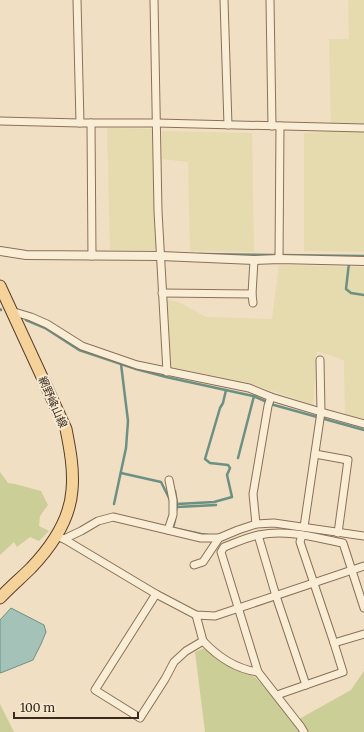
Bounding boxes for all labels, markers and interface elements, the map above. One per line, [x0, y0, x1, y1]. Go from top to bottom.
street label: 網野峰山線 [35, 374, 71, 430]
scale bar [14, 694, 138, 720]
text: 100 m [20, 700, 55, 715]

